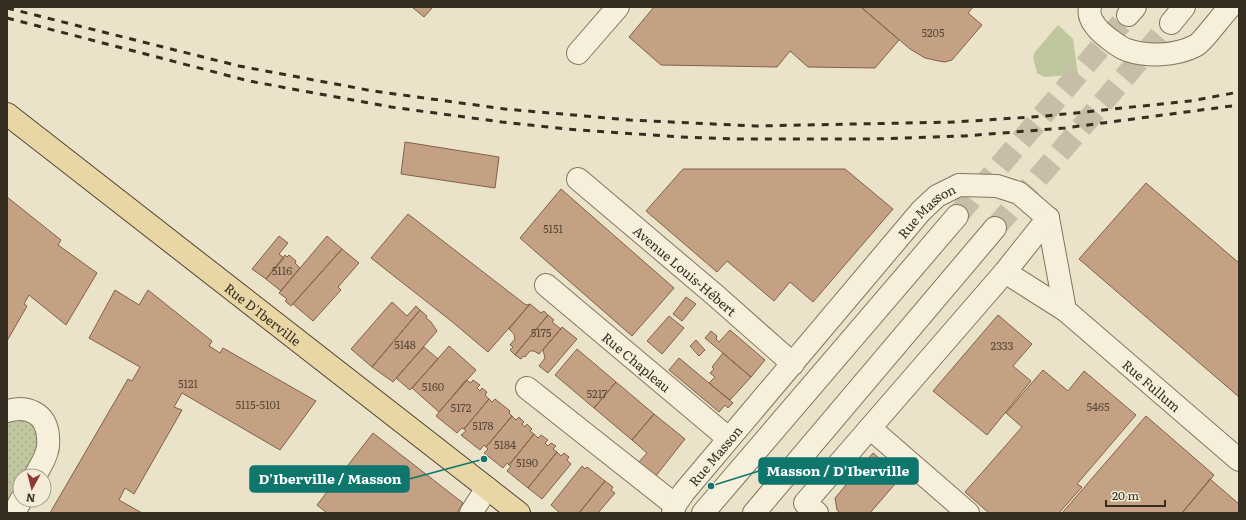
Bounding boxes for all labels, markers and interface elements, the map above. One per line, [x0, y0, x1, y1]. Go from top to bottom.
house number: 5205 [921, 24, 945, 40]
street label: Rue Masson [893, 179, 959, 242]
house number: 5151 [543, 220, 564, 236]
street label: Avenue Louis-Hébert [630, 221, 742, 320]
house number: 5116 [272, 262, 292, 278]
street label: Rue D'Iberville [221, 278, 306, 350]
house number: 5175 [531, 324, 552, 340]
street label: Rue Chapleau [599, 327, 676, 396]
house number: 5148 [394, 336, 416, 352]
house number: 2333 [991, 337, 1013, 353]
street label: Rue Fullum [1119, 354, 1186, 416]
house number: 5121 [178, 375, 199, 391]
house number: 5160 [422, 378, 444, 394]
house number: 5217 [587, 385, 608, 401]
house number: 5115-5101 [236, 396, 281, 412]
house number: 5465 [1086, 398, 1110, 414]
house number: 5172 [451, 399, 472, 415]
house number: 5178 [472, 417, 494, 433]
street label: Rue Masson [684, 421, 746, 490]
house number: 5184 [494, 436, 516, 452]
house number: 5190 [516, 454, 538, 470]
callout: Masson / D'Iberville [759, 458, 918, 484]
text: Masson / D'Iberville [767, 460, 910, 480]
callout: D'Iberville / Masson [250, 466, 409, 492]
north arrow [12, 468, 52, 508]
text: D'Iberville / Masson [259, 468, 402, 488]
scale bar [1106, 482, 1165, 508]
text: 20 m [1112, 486, 1139, 504]
text: N [25, 490, 36, 507]

